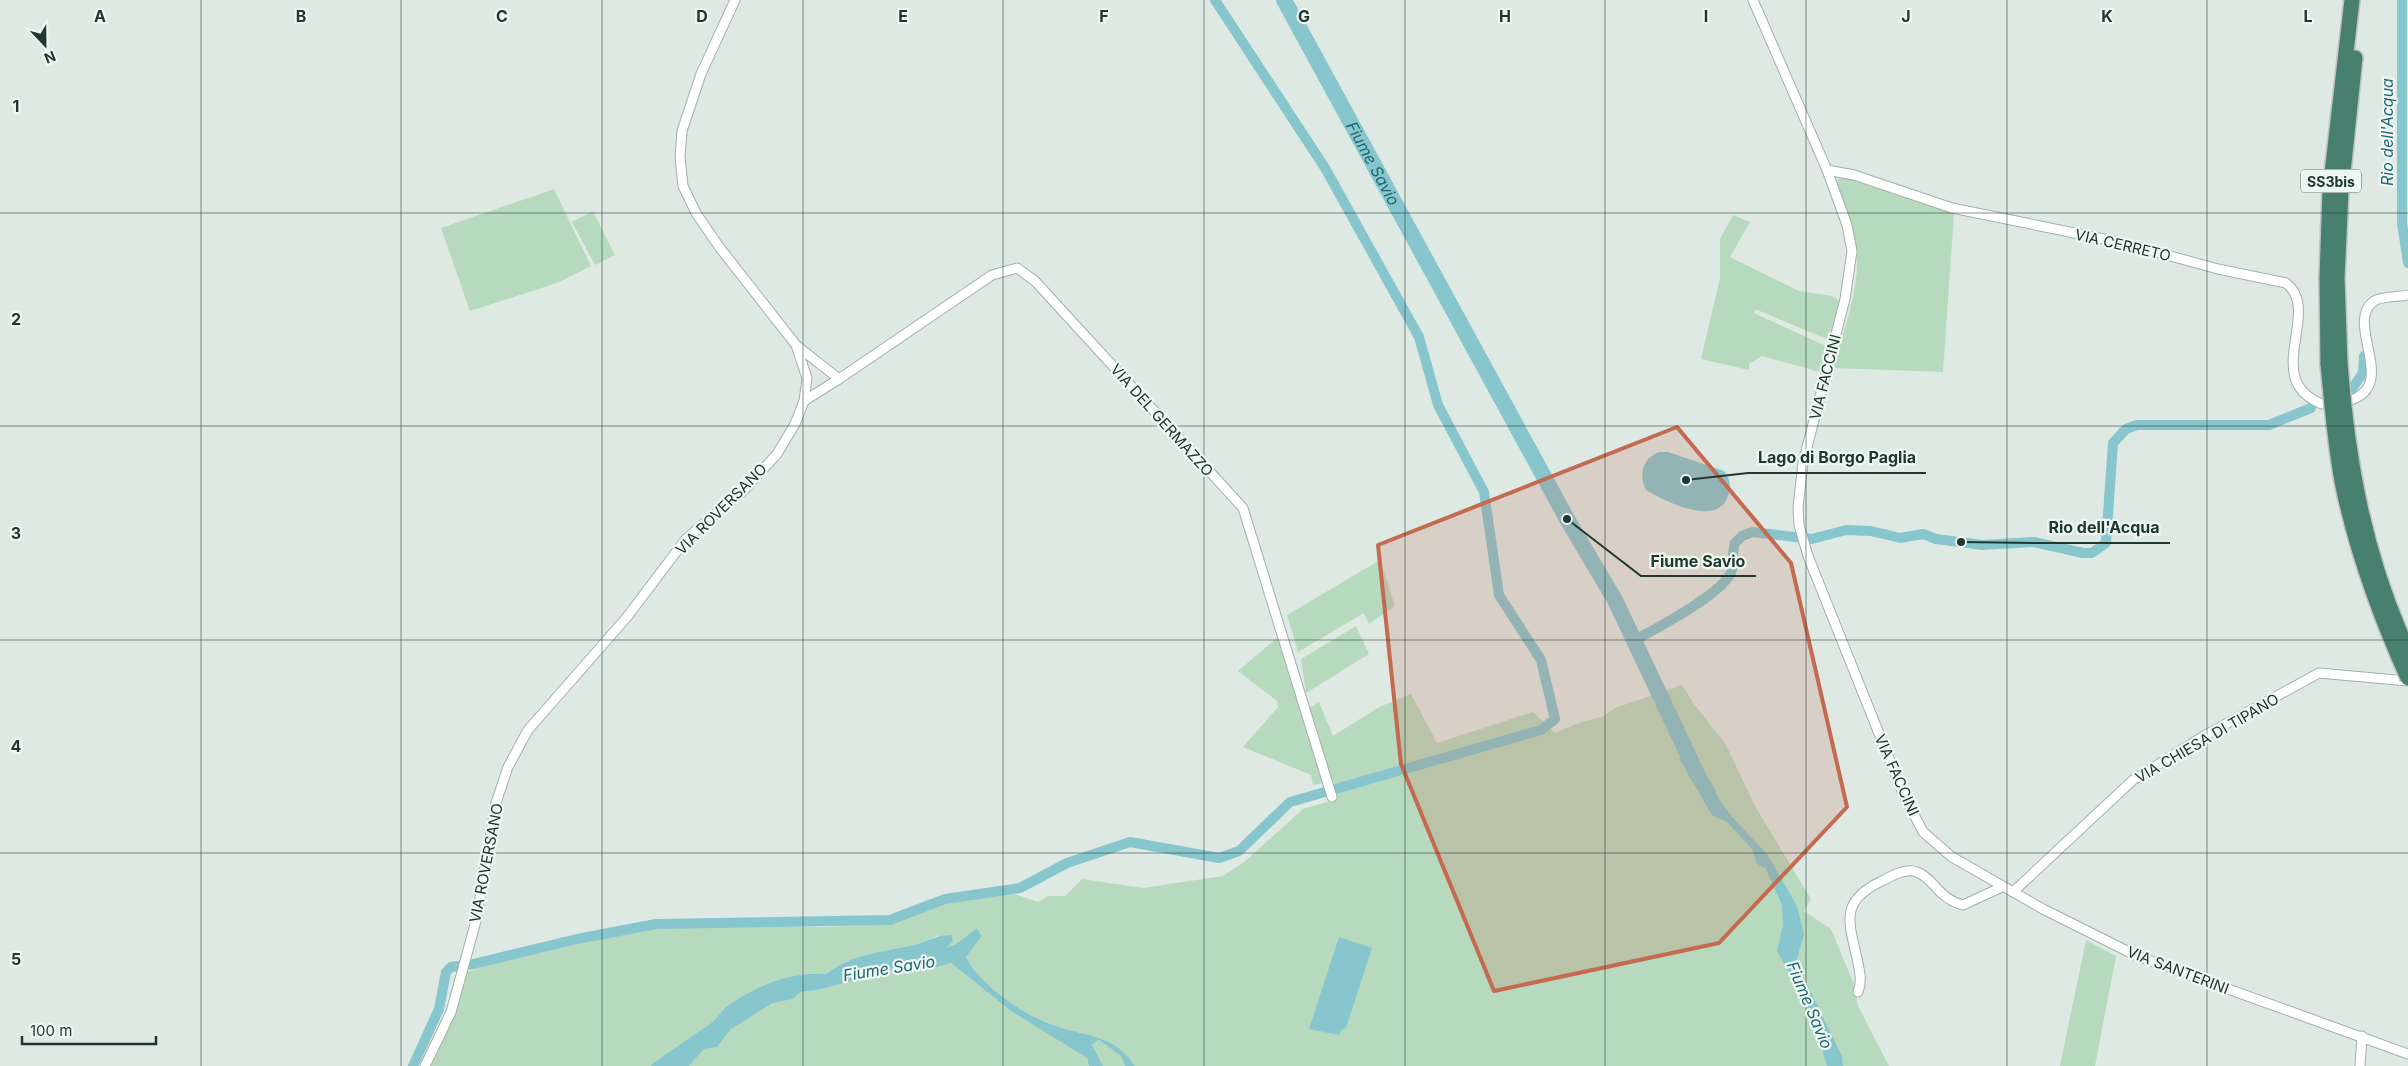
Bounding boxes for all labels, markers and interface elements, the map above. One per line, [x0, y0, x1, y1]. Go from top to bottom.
text: A [94, 6, 106, 26]
text: B [296, 6, 306, 26]
text: C [496, 6, 508, 26]
text: D [696, 6, 708, 26]
text: E [898, 6, 908, 26]
text: F [1099, 6, 1109, 26]
text: G [1298, 6, 1310, 26]
text: H [1499, 6, 1511, 26]
text: I [1704, 6, 1708, 26]
text: J [1901, 6, 1911, 26]
text: K [2101, 6, 2113, 26]
text: L [2303, 6, 2313, 26]
north arrow [20, 20, 70, 70]
text: N [42, 48, 58, 67]
water label: Rio dell'Acqua [2377, 78, 2397, 186]
text: 1 [13, 96, 19, 116]
water label: Fiume Savio [1342, 118, 1404, 209]
road number: SS3bis [2301, 170, 2361, 192]
street label: VIA CERRETO [2073, 225, 2173, 265]
text: 2 [11, 309, 21, 329]
street label: VIA FACCINI [1805, 332, 1845, 422]
street label: VIA DEL GERMAZZO [1106, 360, 1218, 480]
callout: Lago di Borgo Paglia [1748, 442, 1926, 473]
text: Lago di Borgo Paglia [1758, 447, 1916, 467]
street label: VIA ROVERSANO [671, 459, 771, 559]
callout: Rio dell'Acqua [2039, 512, 2170, 543]
text: Rio dell'Acqua [2048, 517, 2160, 537]
text: 3 [11, 523, 21, 543]
callout: Fiume Savio [1641, 545, 1756, 576]
text: Fiume Savio [1651, 551, 1746, 571]
street label: VIA CHIESA DI TIPANO [2132, 689, 2282, 787]
street label: VIA FACCINI [1871, 731, 1923, 819]
text: 4 [11, 736, 22, 756]
street label: VIA ROVERSANO [465, 802, 507, 924]
street label: VIA SANTERINI [2124, 942, 2232, 998]
text: 5 [11, 949, 21, 969]
water label: Fiume Savio [842, 951, 936, 985]
water label: Fiume Savio [1783, 958, 1837, 1052]
scale bar [22, 1014, 156, 1046]
text: 100 m [30, 1021, 72, 1040]

